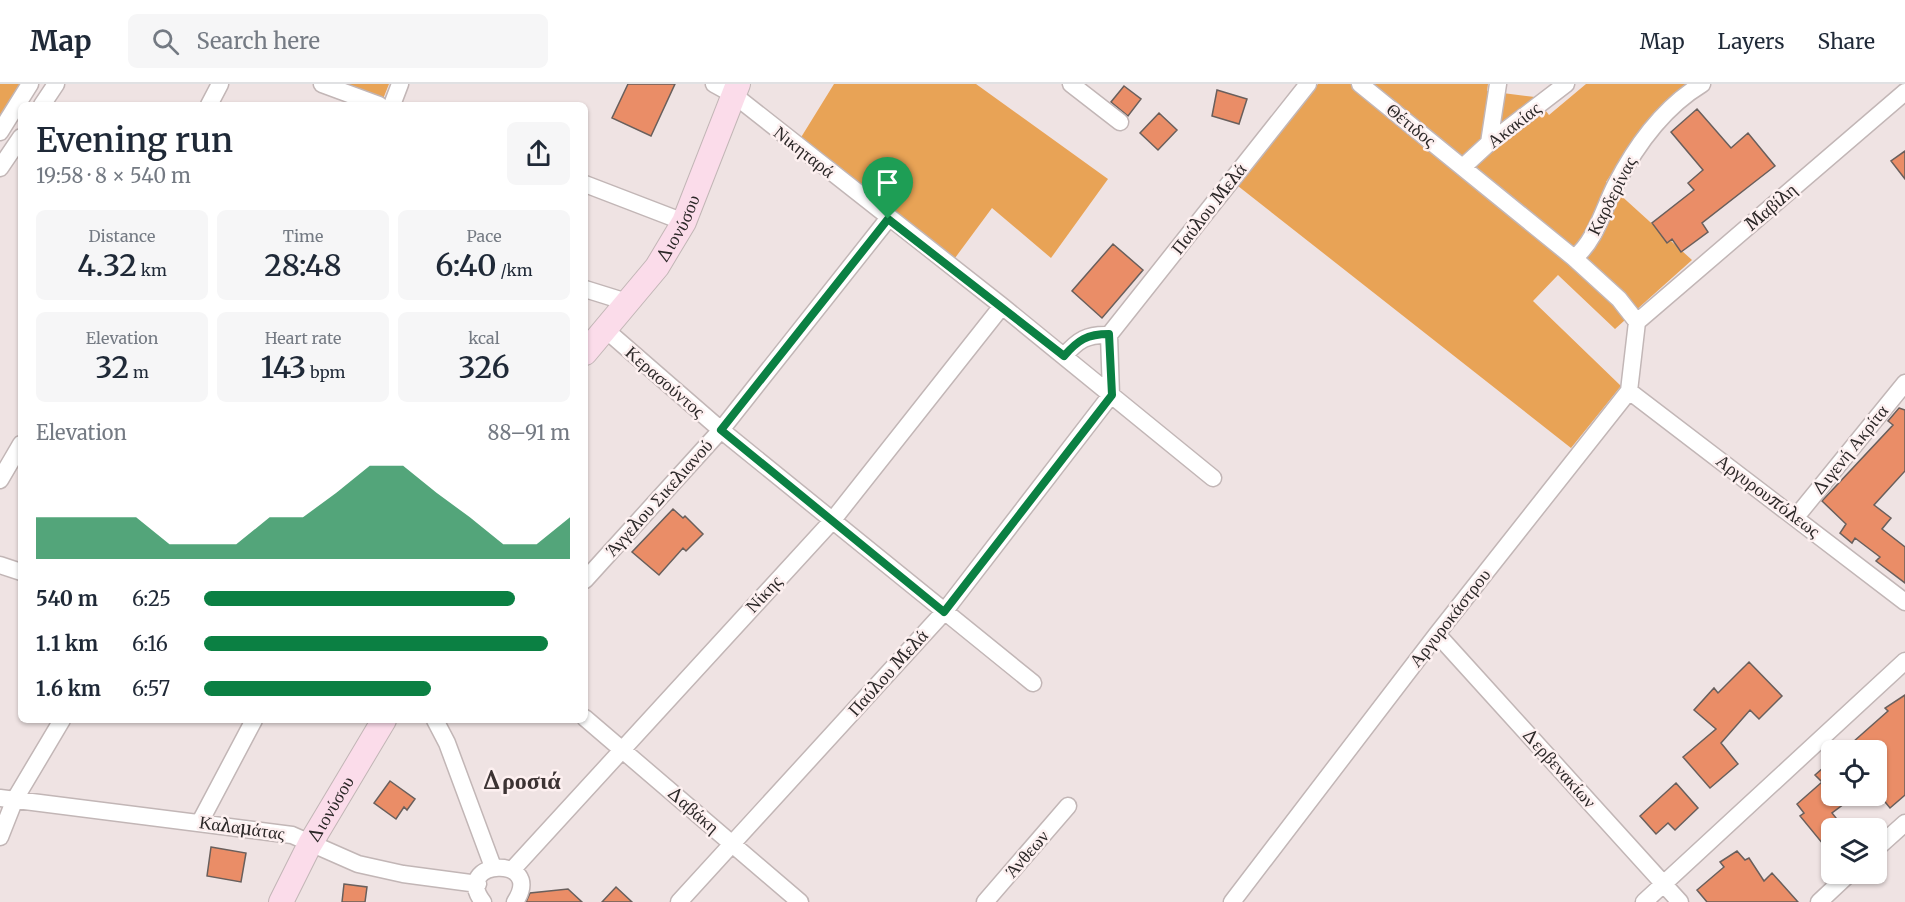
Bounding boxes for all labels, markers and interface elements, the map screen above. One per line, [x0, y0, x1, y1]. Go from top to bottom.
search box [128, 14, 548, 68]
text: Map [30, 23, 92, 59]
icon: search [149, 25, 182, 58]
text: Search here [197, 27, 320, 55]
text: Map [1640, 28, 1685, 55]
text: Layers [1718, 28, 1785, 55]
text: Share [1818, 28, 1875, 55]
street label: Ακακίας [1482, 97, 1545, 153]
street label: Θέτιδος [1382, 98, 1441, 152]
text: Evening run [36, 120, 233, 161]
street label: Νικηταρά [769, 121, 840, 183]
button: share [507, 122, 570, 185]
street label: Καρδερίνας [1582, 153, 1641, 239]
pin [862, 157, 913, 219]
street label: Παύλου Μελά [1166, 158, 1252, 259]
text: 19:58 · 8 × 540 m [36, 163, 191, 188]
icon: arrive [871, 166, 904, 199]
street label: Μαβίλη [1740, 178, 1801, 235]
street label: Διονύσου [650, 191, 705, 267]
text: Distance [89, 226, 155, 246]
text: Time [283, 226, 323, 246]
text: Pace [467, 226, 502, 246]
text: 4.32 [77, 246, 137, 284]
text: 28:48 [264, 246, 342, 284]
text: 6:40 [435, 246, 497, 284]
text: km [137, 260, 167, 280]
text: /km [497, 260, 533, 280]
text: Elevation [86, 328, 158, 348]
text: Heart rate [265, 328, 341, 348]
text: kcal [468, 328, 500, 348]
street label: Κερασούντος [621, 341, 710, 422]
text: 32 [95, 348, 129, 386]
text: 143 [261, 348, 306, 386]
text: 326 [458, 348, 510, 386]
text: m [129, 362, 149, 382]
text: bpm [306, 362, 345, 382]
street label: Διγενή Ακρίτα [1806, 399, 1893, 500]
text: Elevation [36, 420, 127, 445]
text: 88–91 m [488, 420, 570, 445]
street label: Άγγελου Σικελιανού [600, 434, 718, 561]
street label: Αργυρουπόλεως [1712, 449, 1825, 542]
street label: Αργυροκάστρου [1404, 564, 1495, 672]
street label: Νίκης [740, 570, 787, 617]
text: 540 m [36, 586, 98, 611]
text: 6:25 [132, 586, 171, 611]
street label: Παύλου Μελά [843, 624, 933, 721]
text: 1.1 km [36, 631, 98, 656]
text: 6:16 [132, 631, 168, 656]
text: 1.6 km [36, 676, 101, 701]
text: 6:57 [132, 676, 170, 701]
street label: Δερβενακίων [1517, 723, 1601, 813]
map controls [1821, 740, 1887, 884]
button: locate [1821, 740, 1887, 806]
district label: Δροσιά [481, 765, 561, 796]
street label: Διονύσου [301, 772, 359, 847]
street label: Δαβάκη [662, 781, 724, 839]
street label: Καλαμάτας [198, 810, 286, 845]
button: layers [1821, 818, 1887, 884]
street label: Άνθεων [1000, 825, 1054, 882]

